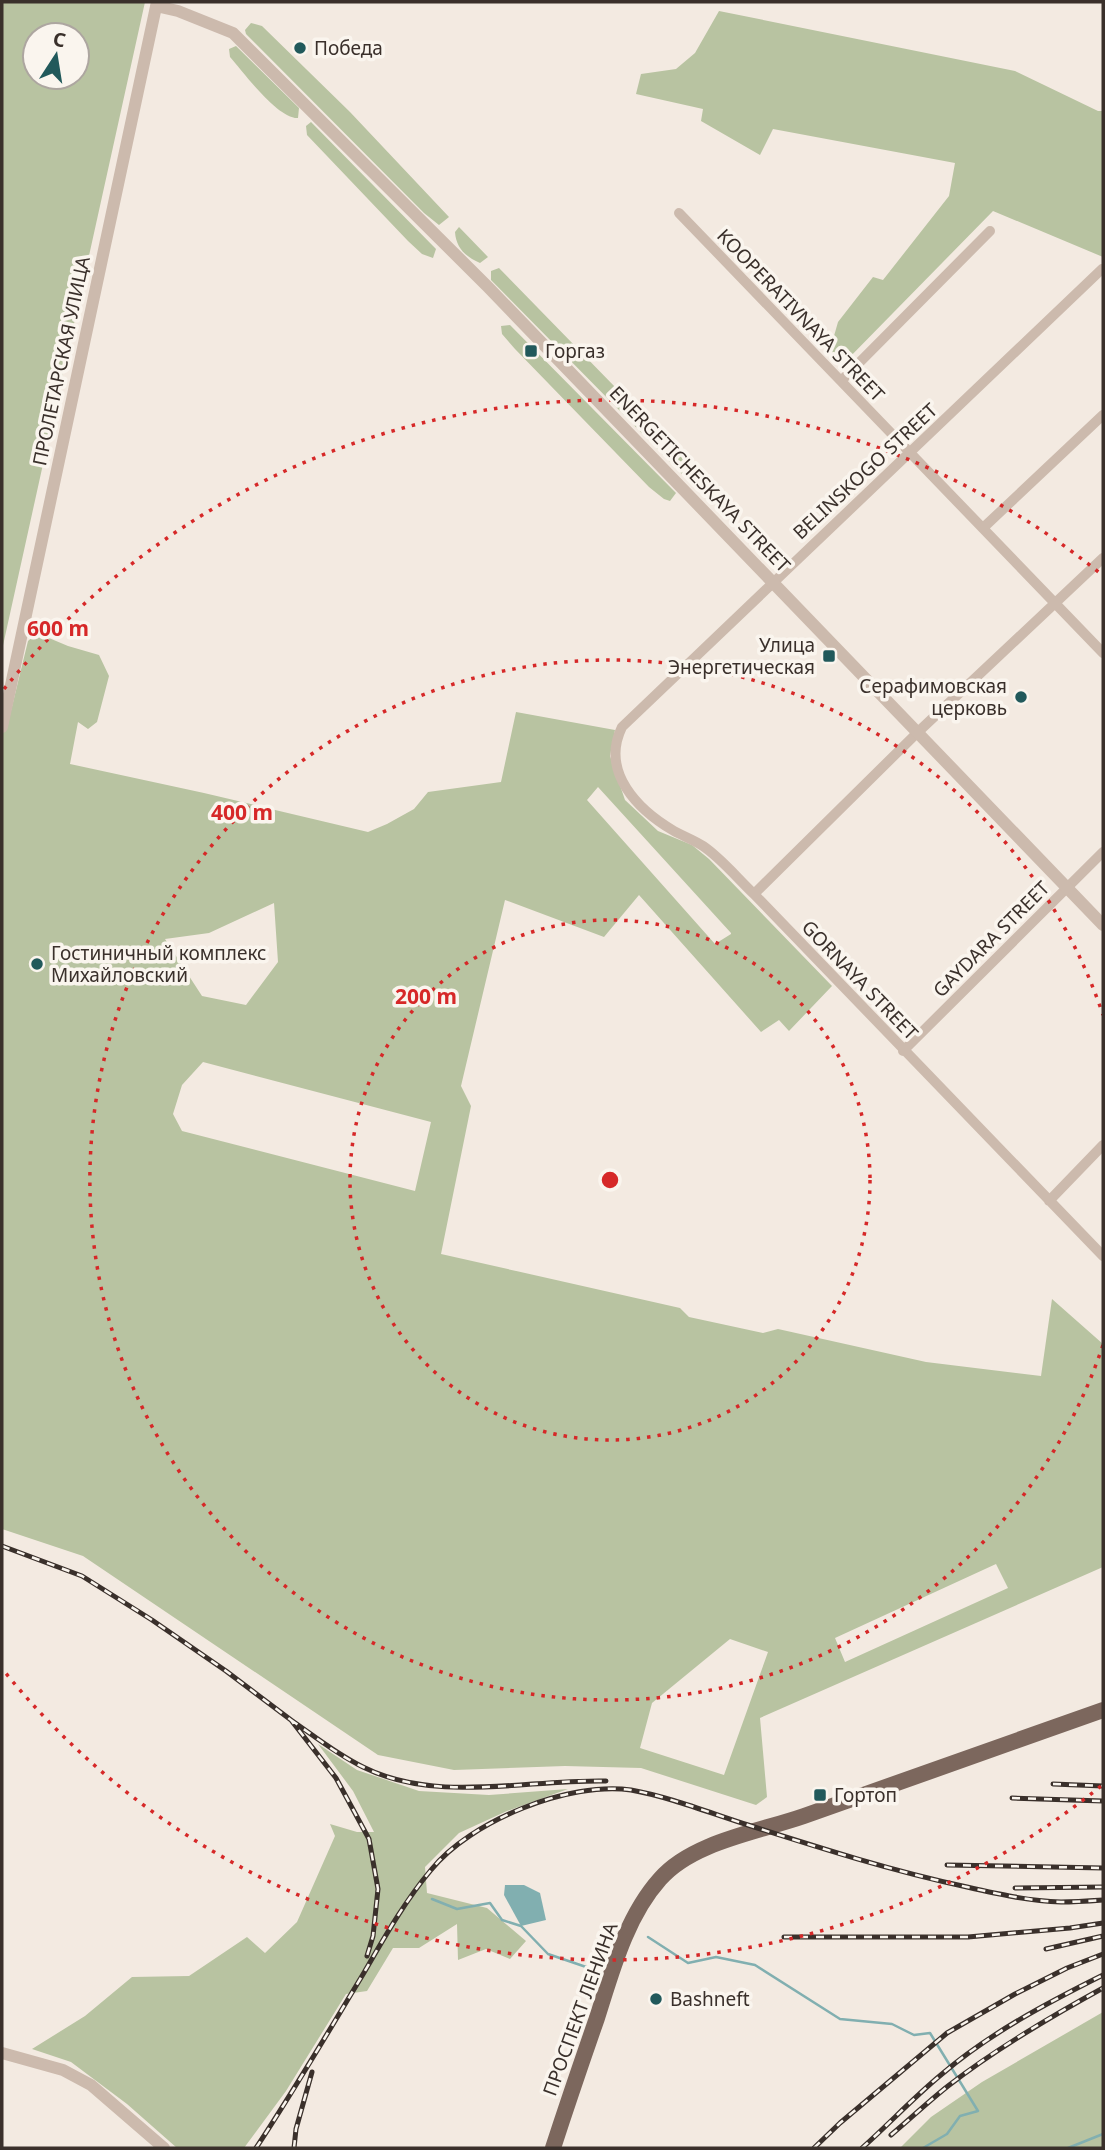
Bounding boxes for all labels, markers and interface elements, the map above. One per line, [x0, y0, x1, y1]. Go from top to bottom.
north arrow [21, 21, 91, 91]
text: С [51, 25, 68, 53]
place label: Победа [314, 35, 383, 61]
marker: Победа [292, 40, 308, 56]
street label: KOOPERATIVNAYA STREET [711, 223, 891, 407]
street label: ПРОЛЕТАРСКАЯ УЛИЦА [26, 253, 96, 468]
place label: Горгаз [545, 338, 605, 364]
marker: Горгаз [523, 343, 539, 359]
street label: ENERGETICHESKAYA STREET [604, 380, 796, 578]
street label: BELINSKOGO STREET [787, 397, 943, 545]
text: 600 m [27, 614, 89, 642]
place label: Улица Энергетическая [668, 632, 815, 680]
marker: Улица Энергетическая [821, 648, 837, 664]
place label: Серафимовская церковь [859, 673, 1007, 721]
marker: Серафимовская церковь [1013, 689, 1029, 705]
text: 400 m [211, 798, 273, 826]
street label: GAYDARA STREET [927, 875, 1055, 1003]
street label: GORNAYA STREET [796, 914, 924, 1046]
place label: Гостиничный комплекс Михайловский [51, 940, 266, 988]
marker: Гостиничный комплекс Михайловский [29, 956, 45, 972]
text: 200 m [395, 982, 457, 1010]
centre of rings [598, 1168, 622, 1192]
place label: Гортоп [834, 1782, 897, 1808]
marker: Гортоп [812, 1787, 828, 1803]
street label: ПРОСПЕКТ ЛЕНИНА [537, 1918, 624, 2099]
place label: Bashneft [670, 1986, 750, 2012]
marker: Bashneft [648, 1991, 664, 2007]

